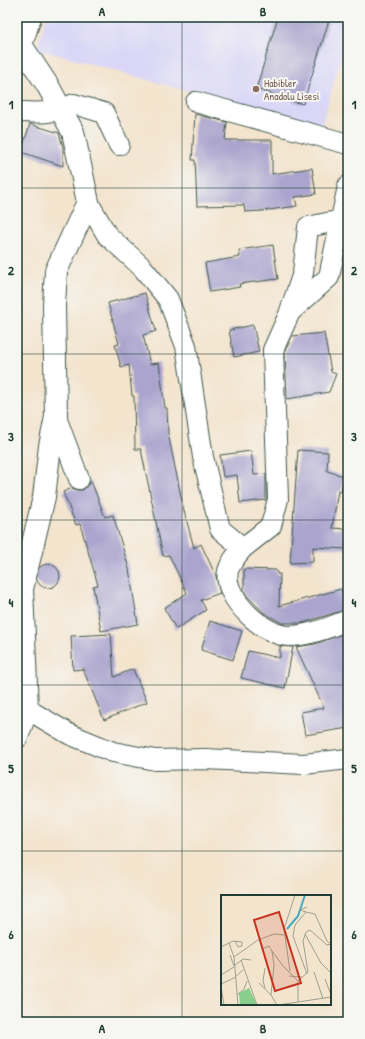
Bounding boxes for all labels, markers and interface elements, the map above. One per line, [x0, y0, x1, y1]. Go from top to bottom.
text: A [99, 2, 106, 20]
text: B [260, 2, 267, 20]
place label: Habibler Anadolu Lisesi [264, 76, 319, 103]
marker: Habibler Anadolu Lisesi [251, 84, 261, 94]
text: 1 [9, 95, 14, 113]
text: 1 [352, 95, 357, 113]
text: 2 [8, 261, 15, 279]
text: 2 [351, 261, 358, 279]
text: 3 [8, 427, 14, 445]
text: 3 [351, 427, 357, 445]
text: 4 [9, 593, 14, 611]
text: 4 [352, 593, 357, 611]
text: 5 [8, 759, 14, 777]
text: 5 [351, 759, 357, 777]
inset map [221, 895, 331, 1005]
text: 6 [8, 925, 14, 943]
text: 6 [351, 925, 357, 943]
text: A [99, 1019, 106, 1037]
text: B [260, 1019, 267, 1037]

